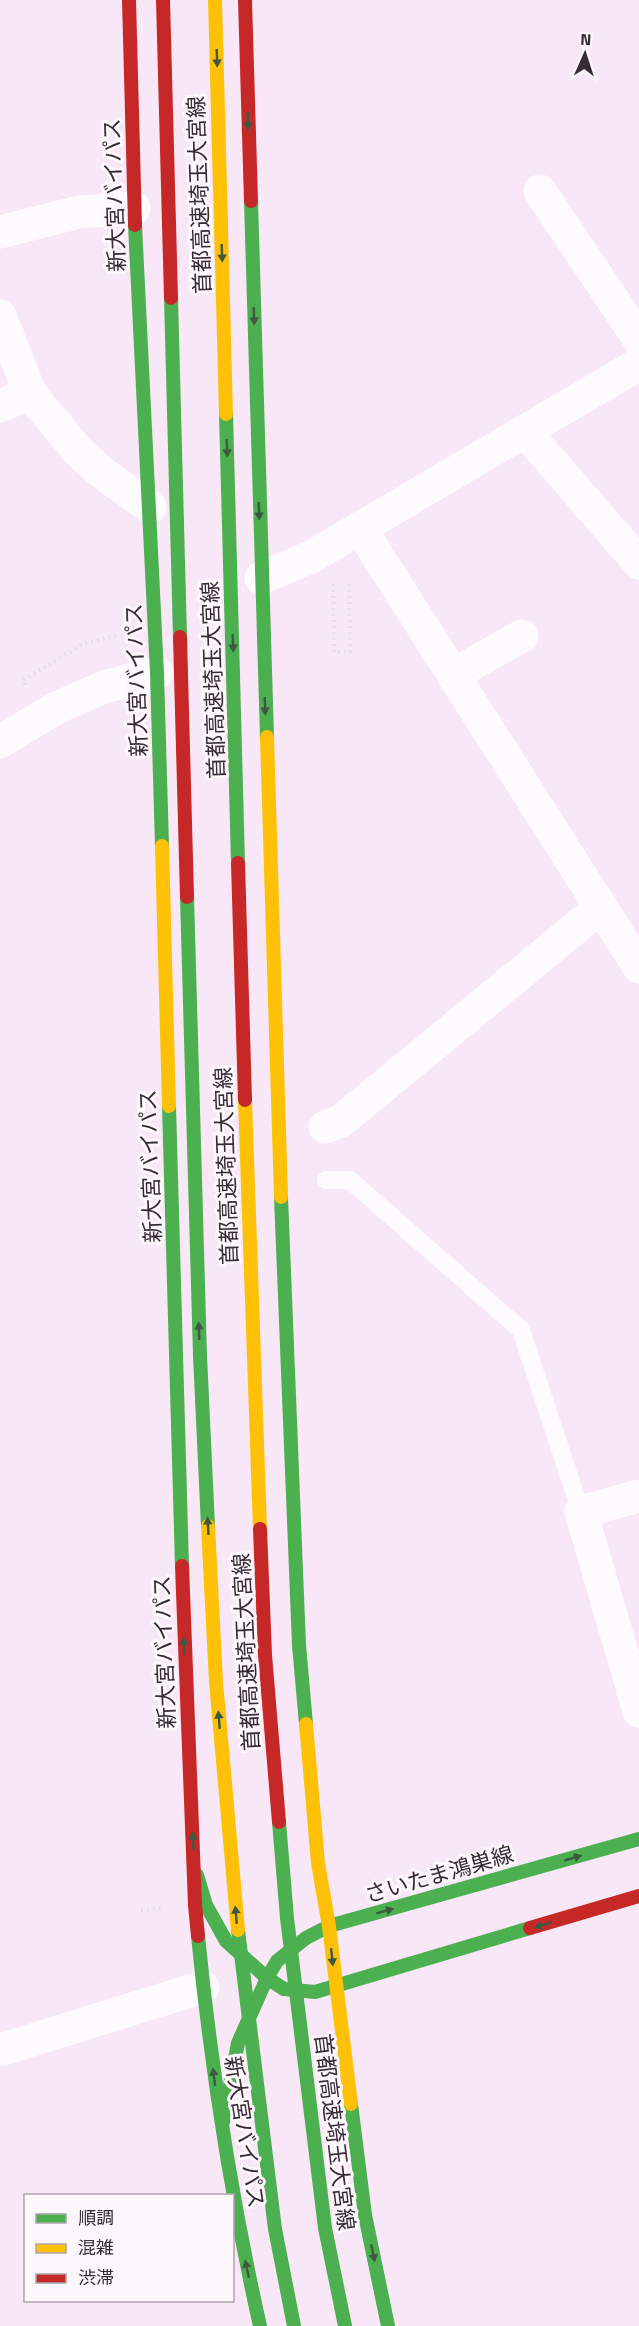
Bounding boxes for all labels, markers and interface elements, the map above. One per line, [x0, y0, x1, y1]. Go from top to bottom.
north arrow [555, 24, 615, 84]
text: N [580, 27, 592, 51]
one-way arrow [212, 49, 222, 68]
street label: 首都高速埼玉大宮線 [179, 95, 219, 295]
one-way arrow [244, 112, 253, 131]
street label: 新大宮バイパス [94, 118, 134, 272]
one-way arrow [217, 244, 227, 263]
one-way arrow [249, 307, 258, 326]
one-way arrow [223, 439, 232, 458]
one-way arrow [254, 502, 264, 521]
street label: 首都高速埼玉大宮線 [193, 580, 233, 780]
street label: 新大宮バイパス [116, 603, 156, 757]
one-way arrow [228, 634, 237, 653]
one-way arrow [260, 697, 270, 716]
street label: 首都高速埼玉大宮線 [206, 1066, 246, 1266]
street label: 新大宮バイパス [130, 1089, 170, 1243]
one-way arrow [195, 1321, 204, 1340]
one-way arrow [204, 1516, 213, 1535]
street label: 首都高速埼玉大宮線 [224, 1552, 268, 1752]
street label: 新大宮バイパス [144, 1575, 184, 1729]
one-way arrow [180, 1637, 189, 1656]
one-way arrow [214, 1711, 224, 1730]
one-way arrow [188, 1831, 197, 1850]
street label: さいたま鴻巣線 [361, 1837, 517, 1911]
one-way arrow [564, 1853, 582, 1862]
one-way arrow [231, 1905, 241, 1924]
one-way arrow [376, 1905, 394, 1915]
one-way arrow [534, 1921, 552, 1930]
one-way arrow [327, 1947, 337, 1966]
street label: 首都高速埼玉大宮線 [306, 2032, 364, 2232]
street label: 新大宮バイパス [216, 2054, 274, 2210]
one-way arrow [210, 2067, 219, 2086]
legend [24, 2194, 234, 2302]
text: 順調 [78, 2204, 114, 2231]
text: 混雑 [78, 2234, 114, 2261]
one-way arrow [369, 2244, 378, 2263]
one-way arrow [242, 2260, 252, 2278]
text: 渋滞 [78, 2264, 114, 2291]

